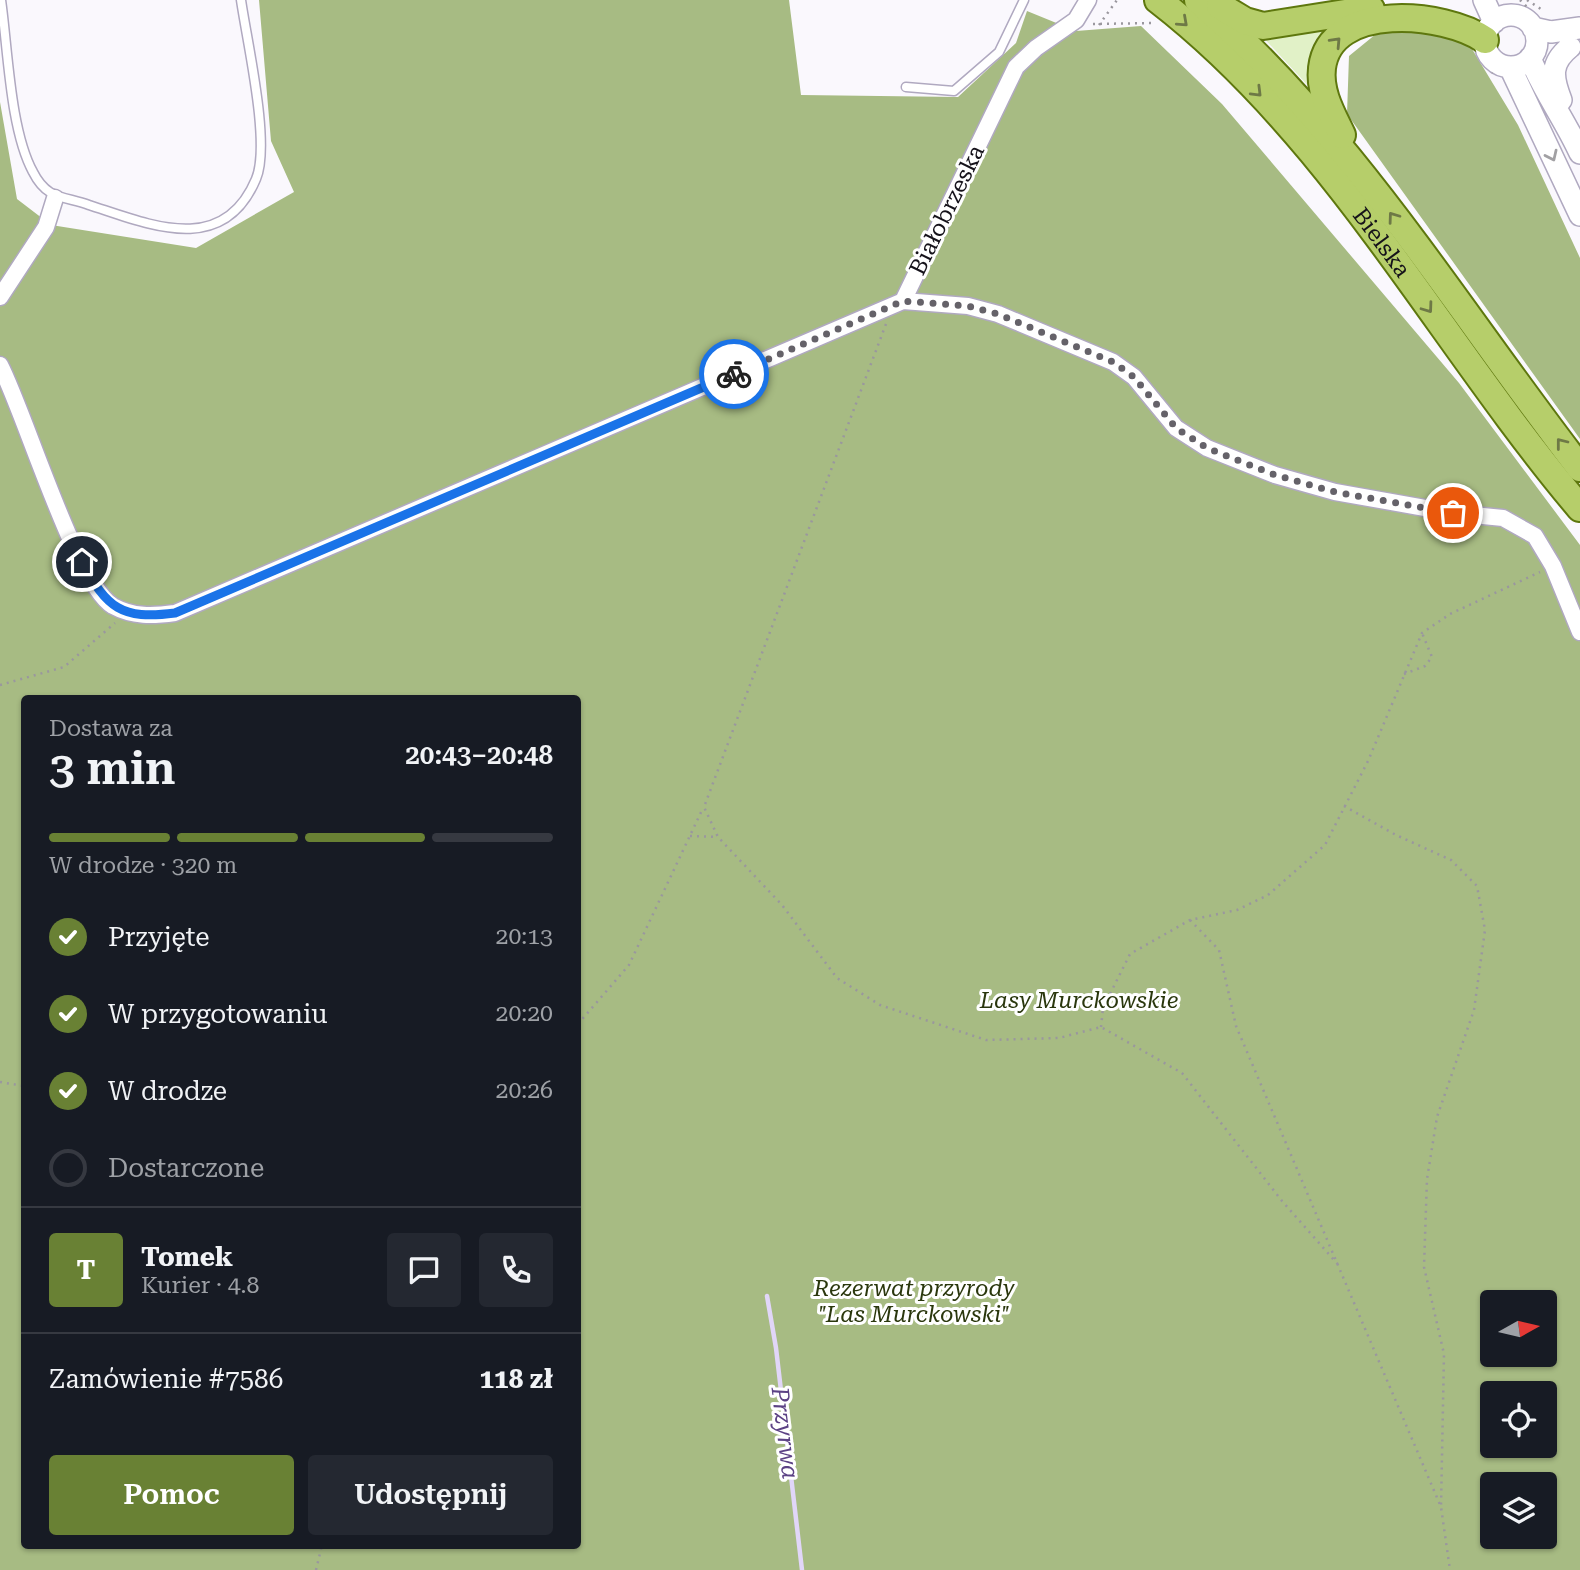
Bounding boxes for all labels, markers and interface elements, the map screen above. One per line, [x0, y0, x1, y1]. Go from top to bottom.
one-way arrow [1175, 13, 1188, 26]
one-way arrow [1328, 37, 1340, 50]
one-way arrow [1249, 83, 1262, 96]
street label: Białobrzeska [904, 140, 990, 280]
one-way arrow [1544, 149, 1558, 161]
street label: Bielska [1347, 202, 1417, 283]
one-way arrow [1389, 212, 1401, 225]
one-way arrow [1420, 300, 1433, 313]
courier [699, 339, 769, 409]
icon: bike [715, 355, 753, 393]
one-way arrow [1556, 439, 1569, 451]
pin [1423, 483, 1483, 543]
icon: bag [1434, 494, 1472, 532]
pin [52, 532, 112, 592]
icon: home [63, 543, 101, 581]
text: Dostawa za [49, 715, 173, 742]
text: 20:43–20:48 [405, 740, 553, 770]
text: 3 min [49, 741, 176, 795]
text: W drodze · 320 m [49, 852, 237, 879]
icon: check [49, 918, 87, 956]
text: Przyjęte [108, 922, 210, 952]
text: 20:13 [496, 923, 553, 950]
park label: Lasy Murckowskie [979, 987, 1178, 1014]
icon: check [49, 995, 87, 1033]
text: W przygotowaniu [108, 999, 328, 1029]
text: 20:20 [496, 1000, 553, 1027]
icon: check [49, 1072, 87, 1110]
text: W drodze [108, 1076, 227, 1106]
text: 20:26 [496, 1077, 553, 1104]
text: Dostarczone [108, 1153, 264, 1183]
button: chat [387, 1233, 461, 1307]
button: phone [479, 1233, 553, 1307]
text: Tomek [141, 1242, 233, 1272]
text: T [77, 1255, 95, 1285]
text: Kurier · 4.8 [141, 1272, 259, 1299]
park label: Rezerwat przyrody "Las Murckowski" [812, 1275, 1016, 1328]
north arrow [1480, 1290, 1558, 1367]
map controls [1480, 1290, 1557, 1549]
text: Zamówienie #7586 [49, 1364, 283, 1394]
text: 118 zł [480, 1364, 553, 1394]
button: locate [1480, 1381, 1557, 1458]
water label: Przyrwa [765, 1384, 805, 1481]
button: Pomoc [49, 1455, 294, 1535]
button: Udostępnij [308, 1455, 553, 1535]
button: layers [1480, 1472, 1557, 1549]

